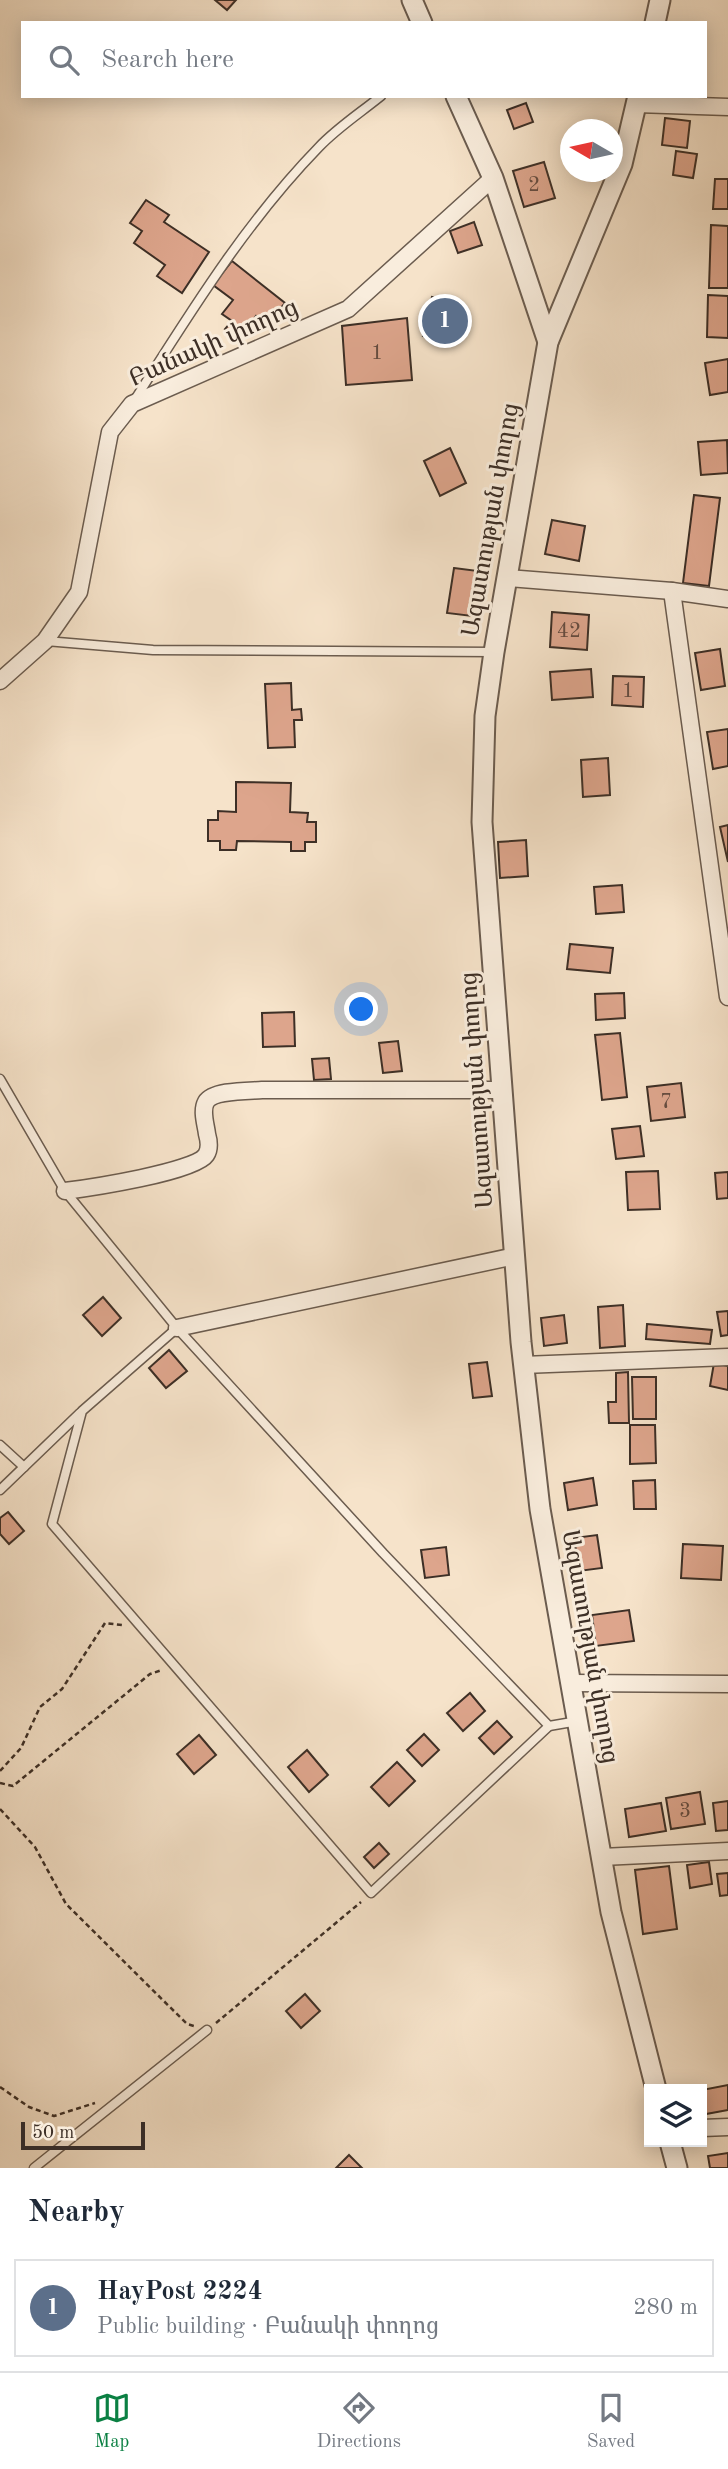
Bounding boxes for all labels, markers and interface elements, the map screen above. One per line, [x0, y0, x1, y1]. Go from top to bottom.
search box [21, 21, 707, 98]
icon: search [45, 41, 83, 79]
text: Search here [101, 47, 234, 73]
north arrow [560, 119, 623, 182]
house number: 2 [528, 175, 540, 196]
pin: 1 [422, 295, 468, 347]
street label: Բանակի փողոց [126, 296, 302, 392]
house number: 1 [371, 343, 383, 364]
street label: Ազատության փողոց [460, 401, 524, 639]
house number: 42 [557, 621, 581, 642]
house number: 1 [622, 681, 634, 702]
street label: Ազատության փողոց [458, 971, 498, 1209]
your location [344, 992, 378, 1026]
house number: 7 [660, 1092, 672, 1113]
street label: Ազատության փողոց [557, 1528, 621, 1766]
house number: 3 [679, 1801, 691, 1822]
map controls [644, 2084, 707, 2147]
button: layers [644, 2084, 707, 2147]
scale bar [21, 2119, 145, 2151]
text: 50 m [32, 2124, 74, 2143]
text: Nearby [28, 2198, 125, 2228]
text: HayPost 2224 [97, 2279, 263, 2305]
text: 1 [46, 2296, 60, 2319]
text: 280 m [633, 2296, 698, 2319]
text: Public building · Բանակի փողոց [97, 2315, 439, 2338]
tab: Map [93, 2389, 131, 2454]
tab: Directions [317, 2389, 401, 2454]
tab: Saved [587, 2389, 635, 2454]

